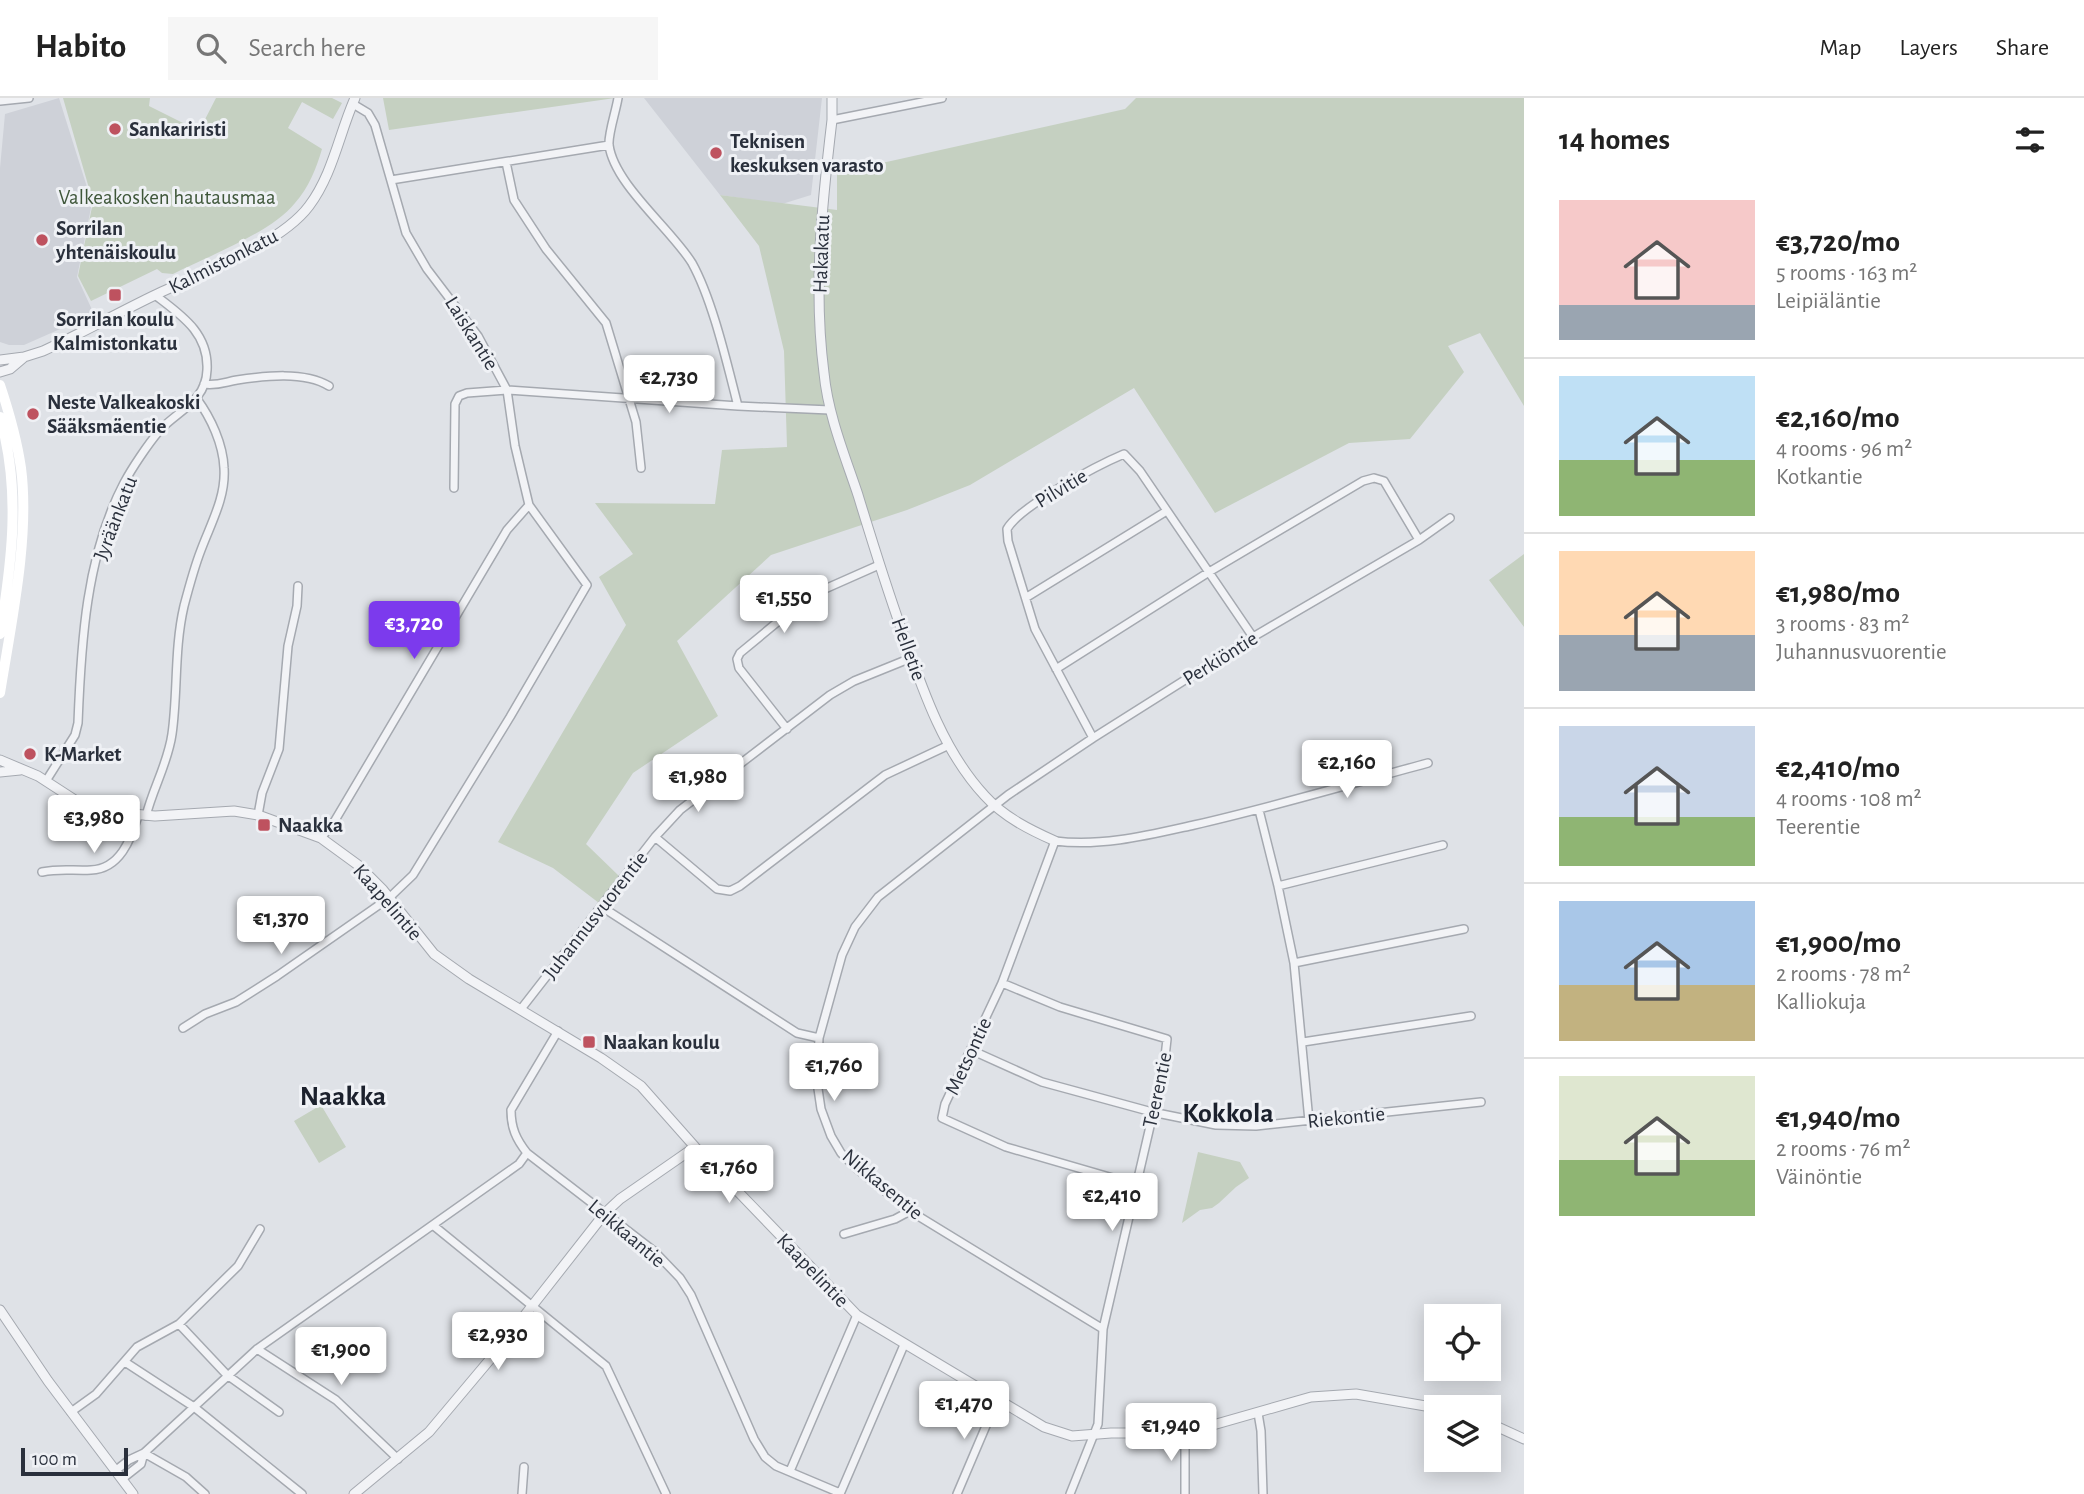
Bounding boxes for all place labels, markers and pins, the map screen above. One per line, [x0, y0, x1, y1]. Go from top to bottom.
place label: Sankariristi [129, 119, 226, 140]
marker: Sankariristi [107, 121, 123, 137]
place label: Teknisen keskuksen varasto [730, 131, 884, 176]
marker: Teknisen keskuksen varasto [708, 145, 724, 161]
place label: Sorrilan yhtenäiskoulu [55, 218, 176, 263]
marker: Sorrilan yhtenäiskoulu [34, 232, 50, 248]
marker: Sorrilan koulu Kalmistonkatu [107, 287, 123, 303]
place label: Sorrilan koulu Kalmistonkatu [53, 309, 177, 354]
pin: €2,730 [612, 356, 726, 415]
place label: Neste Valkeakoski Sääksmäentie [47, 392, 200, 437]
marker: Neste Valkeakoski Sääksmäentie [25, 406, 41, 422]
pin: €1,550 [727, 575, 841, 635]
pin: €3,720 [357, 602, 471, 661]
pin: €2,160 [1290, 740, 1404, 800]
place label: K-Market [44, 744, 121, 765]
marker: K-Market [22, 746, 38, 762]
pin: €1,980 [641, 754, 755, 814]
pin: €3,980 [37, 796, 151, 855]
place label: Naakka [278, 815, 343, 836]
marker: Naakka [256, 817, 272, 833]
pin: €1,370 [224, 896, 338, 956]
place label: Naakan koulu [603, 1032, 720, 1053]
marker: Naakan koulu [581, 1034, 597, 1050]
pin: €1,760 [777, 1044, 891, 1103]
pin: €1,760 [672, 1146, 786, 1205]
pin: €2,410 [1055, 1174, 1169, 1233]
pin: €2,930 [441, 1312, 555, 1372]
pin: €1,900 [284, 1328, 398, 1387]
pin: €1,470 [907, 1382, 1021, 1441]
pin: €1,940 [1114, 1404, 1228, 1463]

